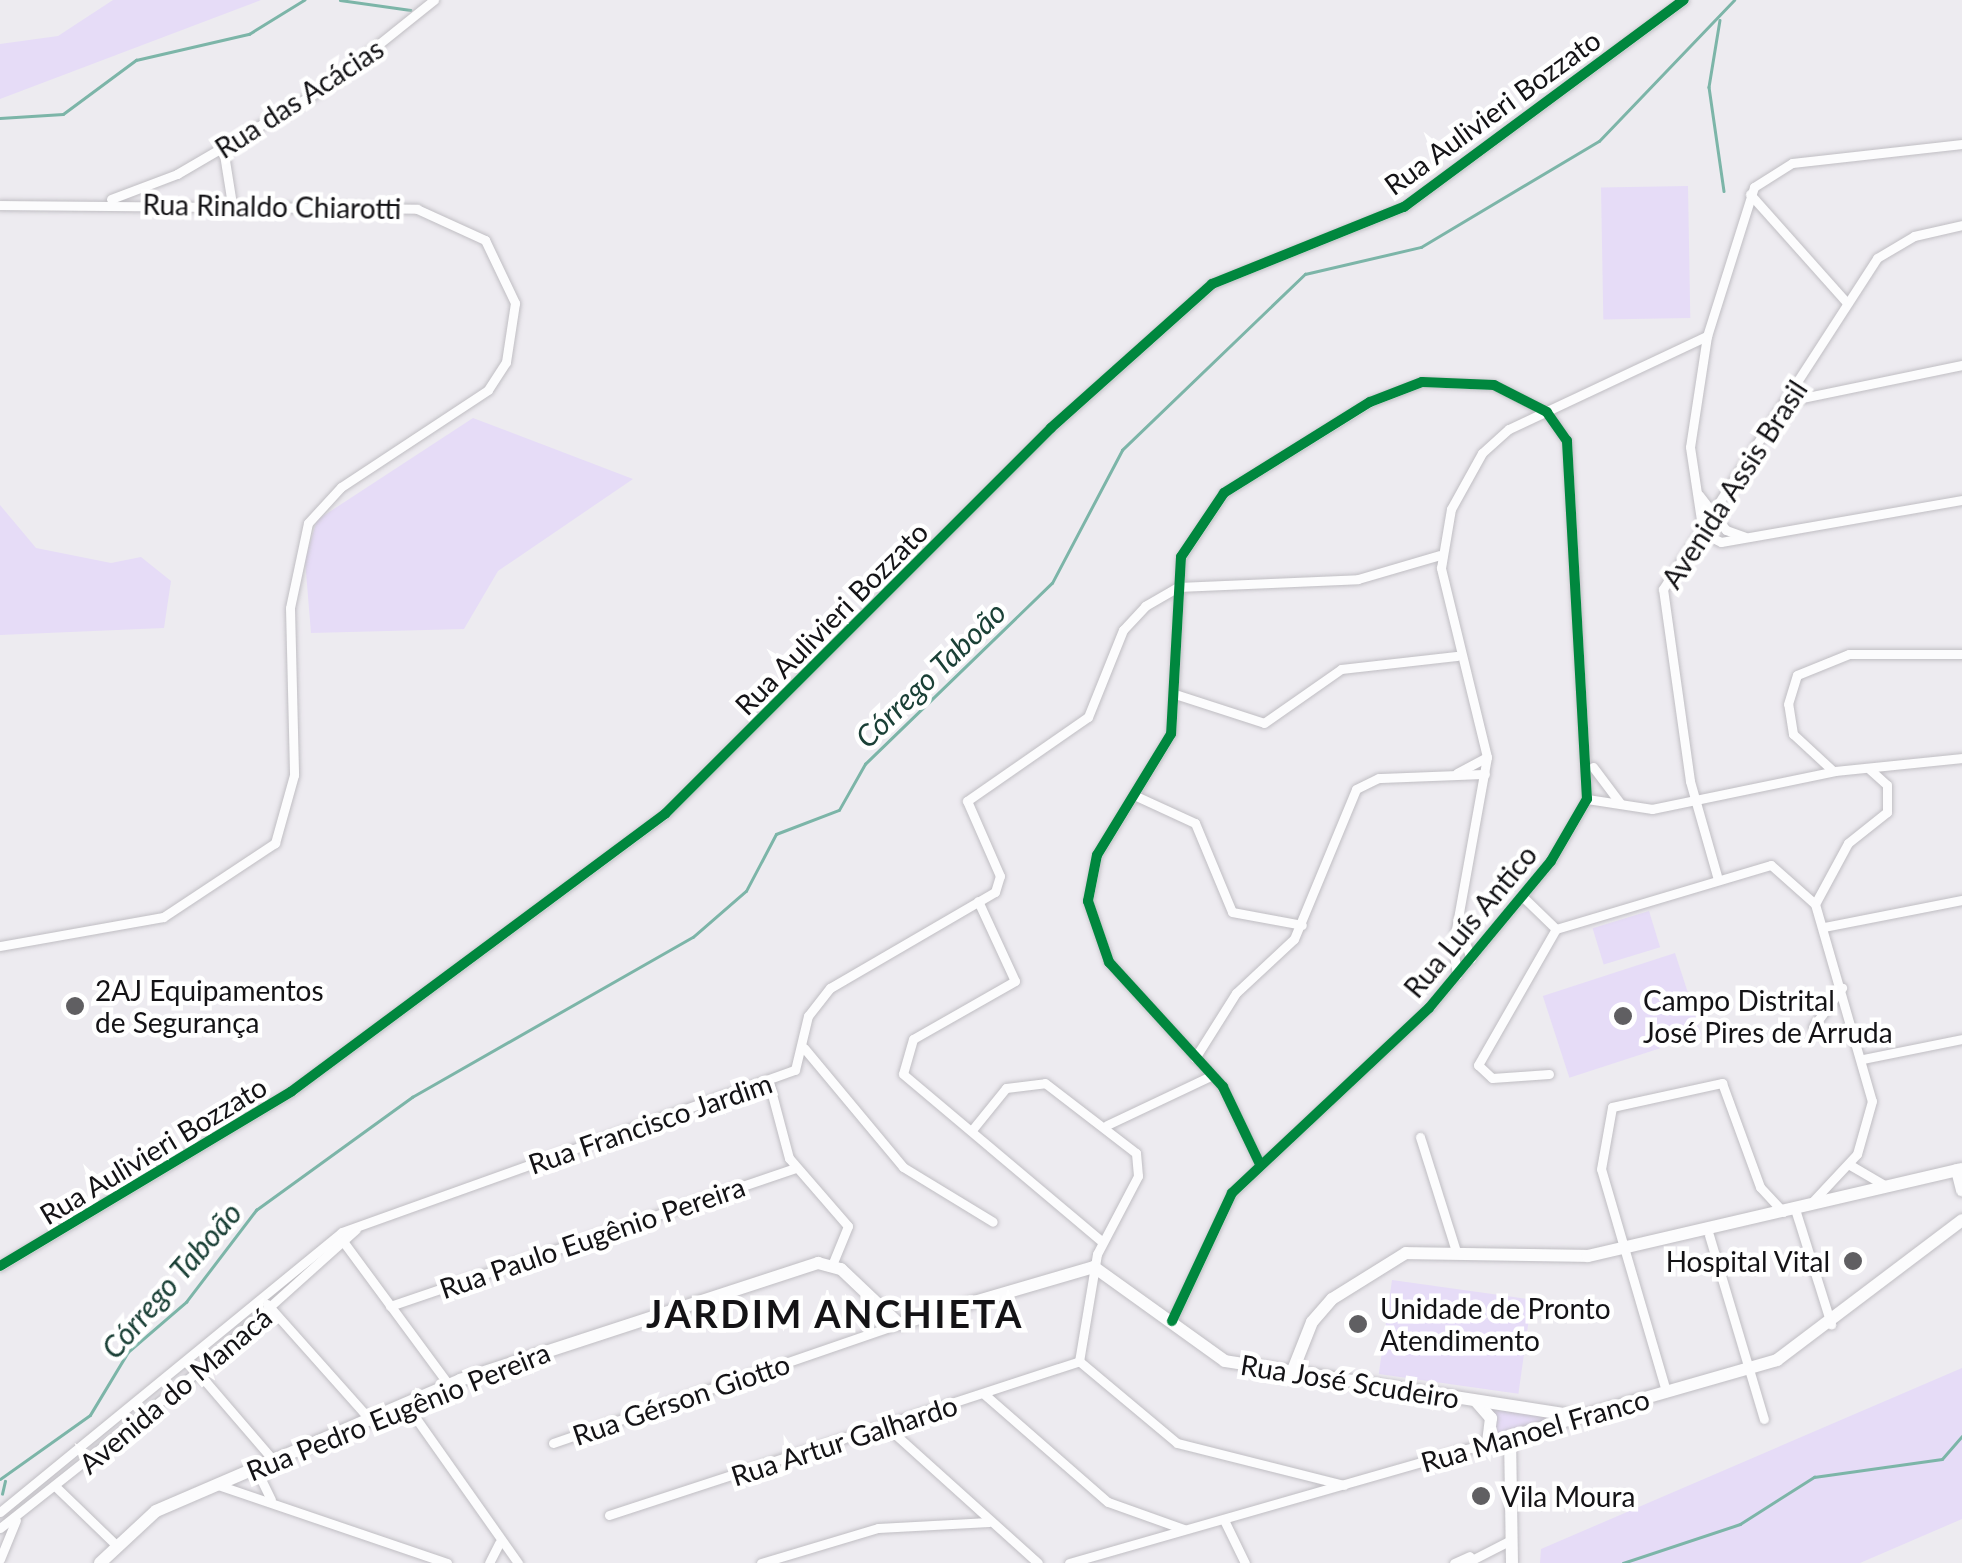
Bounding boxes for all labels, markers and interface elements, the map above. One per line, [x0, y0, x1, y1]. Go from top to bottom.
street label: Rua Aulivieri Bozzato [1377, 22, 1607, 202]
street label: Rua das Acácias [208, 31, 390, 165]
street label: Rua Rinaldo Chiarotti [142, 187, 402, 225]
street label: Avenida Assis Brasil [1654, 373, 1814, 595]
street label: Rua Aulivieri Bozzato [727, 514, 935, 722]
water label: Córrego Taboão [847, 593, 1013, 755]
street label: Rua Luís Antico [1396, 838, 1544, 1004]
place label: 2AJ Equipamentos de Segurança [95, 973, 324, 1039]
place label: Campo Distrital José Pires de Arruda [1643, 983, 1894, 1049]
marker: 2AJ Equipamentos de Segurança [64, 995, 86, 1017]
marker: Campo Distrital José Pires de Arruda [1612, 1005, 1634, 1027]
street label: Rua Francisco Jardim [523, 1065, 777, 1181]
street label: Rua Aulivieri Bozzato [33, 1069, 273, 1231]
street label: Rua Paulo Eugênio Pereira [435, 1169, 749, 1305]
water label: Córrego Taboão [93, 1194, 249, 1366]
place label: Hospital Vital [1665, 1244, 1830, 1278]
marker: Hospital Vital [1840, 1248, 1866, 1274]
district label: JARDIM ANCHIETA [645, 1291, 1025, 1337]
place label: Unidade de Pronto Atendimento [1380, 1291, 1611, 1357]
street label: Avenida do Manacá [72, 1300, 278, 1480]
marker: Unidade de Pronto Atendimento [1345, 1311, 1371, 1337]
street label: Rua Pedro Eugênio Pereira [241, 1335, 555, 1487]
street label: Rua Gérson Giotto [568, 1346, 794, 1452]
street label: Rua José Scudeiro [1238, 1347, 1462, 1415]
street label: Rua Manoel Franco [1417, 1381, 1653, 1479]
street label: Rua Artur Galhardo [726, 1387, 962, 1493]
place label: Vila Moura [1501, 1479, 1635, 1513]
marker: Vila Moura [1470, 1485, 1492, 1507]

